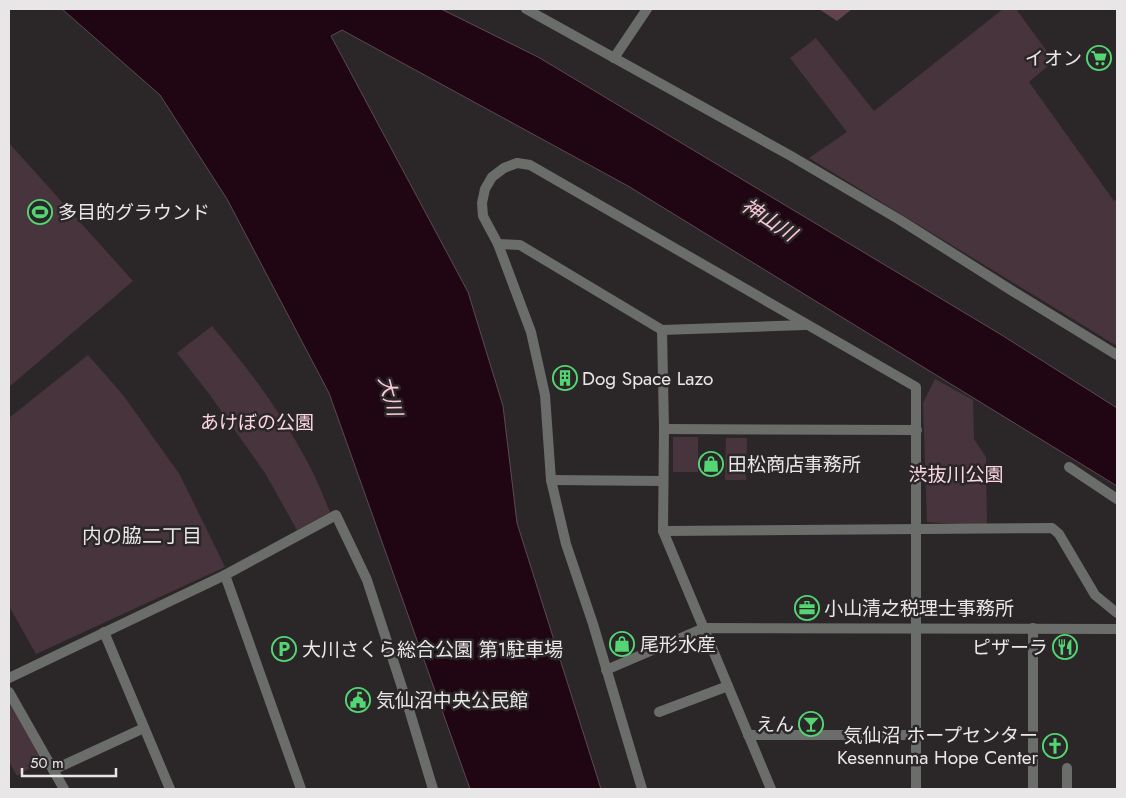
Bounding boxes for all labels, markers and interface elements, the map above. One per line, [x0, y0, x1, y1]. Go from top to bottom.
place label: イオン [1025, 45, 1082, 72]
supermarket icon: イオン [1086, 45, 1112, 71]
water label: 神山川 [736, 192, 804, 250]
sports icon: 多目的グラウンド [27, 199, 53, 225]
place label: 多目的グラウンド [58, 199, 210, 226]
building icon: Dog Space Lazo [552, 365, 578, 391]
place label: Dog Space Lazo [582, 365, 713, 392]
water label: 大川 [371, 373, 410, 421]
park label: あけぼの公園 [200, 409, 314, 436]
shop icon: 田松商店事務所 [698, 451, 724, 477]
place label: 田松商店事務所 [728, 451, 861, 478]
park label: 渋抜川公園 [908, 461, 1004, 488]
district label: 内の脇二丁目 [82, 522, 202, 551]
office icon: 小山清之税理士事務所 [794, 595, 820, 621]
place label: 小山清之税理士事務所 [824, 595, 1014, 622]
shop icon: 尾形水産 [609, 631, 635, 657]
place label: 尾形水産 [640, 631, 716, 658]
place label: ピザーラ [972, 634, 1048, 661]
restaurant icon: ピザーラ [1052, 634, 1078, 660]
parking icon: 大川さくら総合公園 第1駐車場 [271, 636, 297, 662]
place label: 大川さくら総合公園 第1駐車場 [302, 636, 563, 663]
public building icon: 気仙沼中央公民館 [345, 687, 371, 713]
place label: 気仙沼中央公民館 [376, 687, 528, 714]
place label: えん [756, 711, 794, 738]
bar icon: えん [798, 711, 824, 737]
place label: 気仙沼 ホープセンター Kesennuma Hope Center [837, 722, 1038, 771]
church icon: 気仙沼 ホープセンター Kesennuma Hope Center [1042, 733, 1068, 759]
scale bar [22, 746, 116, 778]
text: 50 m [30, 752, 64, 774]

